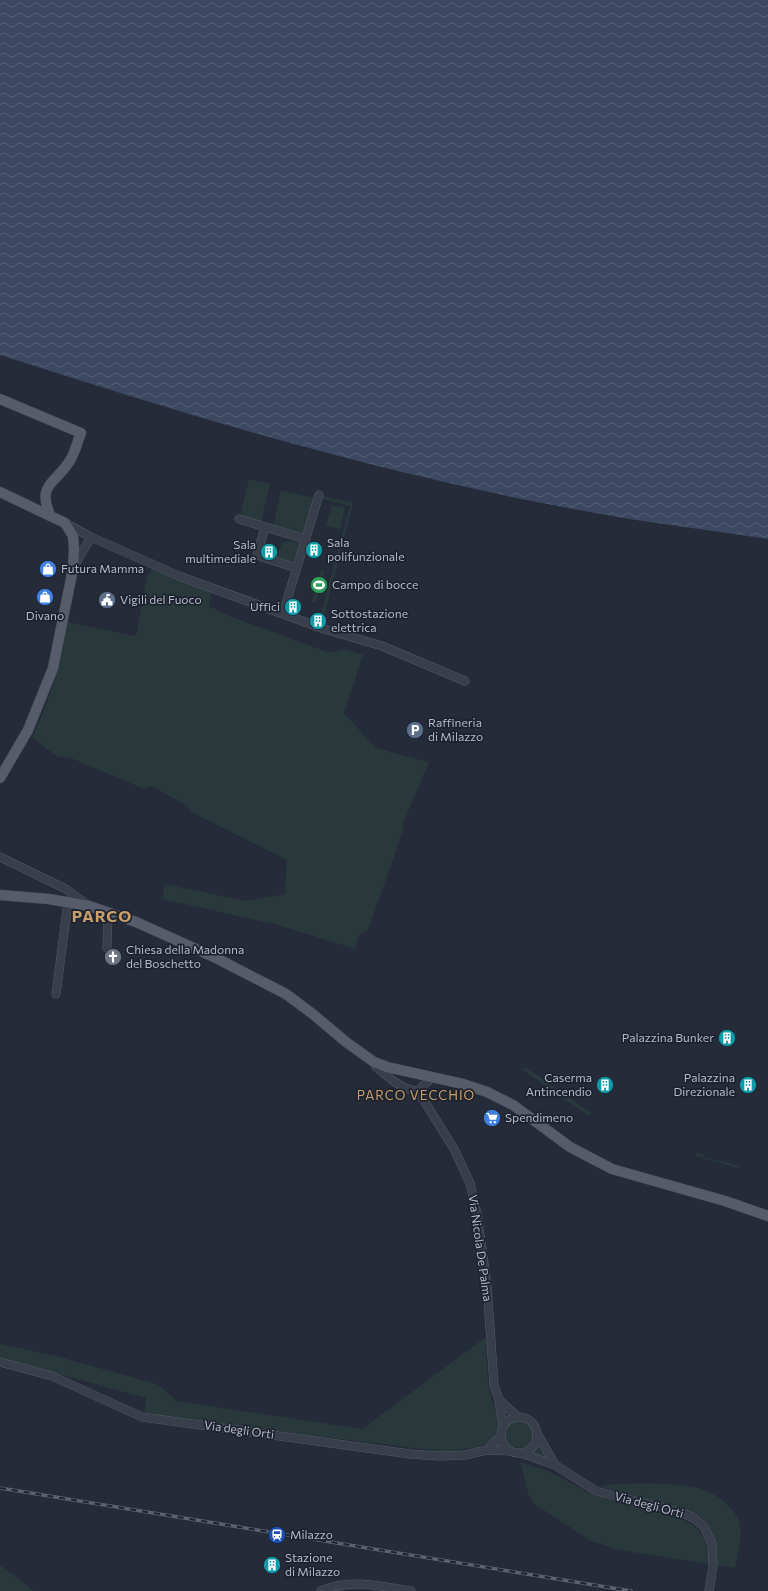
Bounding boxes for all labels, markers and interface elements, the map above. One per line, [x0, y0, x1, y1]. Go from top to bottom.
place label: Sala polifunzionale [327, 535, 404, 563]
place label: Sala multimediale [185, 537, 256, 565]
building icon: Sala polifunzionale [304, 540, 324, 560]
building icon: Sala multimediale [259, 542, 279, 562]
shop icon: Futura Mamma [38, 559, 58, 579]
place label: Futura Mamma [61, 561, 144, 575]
sports icon: Campo di bocce [309, 575, 329, 595]
place label: Campo di bocce [332, 577, 418, 591]
shop icon: Divano [35, 587, 55, 607]
public building icon: Vigili del Fuoco [97, 590, 117, 610]
place label: Vigili del Fuoco [120, 592, 202, 606]
building icon: Uffici [283, 597, 303, 617]
place label: Uffici [250, 599, 280, 613]
place label: Sottostazione elettrica [331, 606, 408, 634]
place label: Divano [26, 608, 64, 622]
building icon: Sottostazione elettrica [308, 611, 328, 631]
place label: Raffineria di Milazzo [428, 715, 483, 743]
parking icon: Raffineria di Milazzo [405, 720, 425, 740]
district label: PARCO [72, 906, 132, 925]
place label: Chiesa della Madonna del Boschetto [126, 942, 244, 970]
church icon: Chiesa della Madonna del Boschetto [103, 947, 123, 967]
building icon: Palazzina Bunker [717, 1028, 737, 1048]
place label: Palazzina Bunker [622, 1030, 714, 1044]
place label: Caserma Antincendio [526, 1070, 592, 1098]
place label: Palazzina Direzionale [673, 1070, 735, 1098]
building icon: Caserma Antincendio [595, 1075, 615, 1095]
building icon: Palazzina Direzionale [738, 1075, 758, 1095]
district label: PARCO VECCHIO [357, 1087, 475, 1103]
supermarket icon: Spendimeno [482, 1108, 502, 1128]
place label: Spendimeno [505, 1110, 573, 1124]
street label: Via Nicola De Palma [467, 1193, 495, 1302]
street label: Via degli Orti [203, 1417, 275, 1441]
street label: Via degli Orti [613, 1488, 685, 1520]
station icon: Milazzo [267, 1525, 287, 1545]
place label: Milazzo [290, 1527, 333, 1541]
place label: Stazione di Milazzo [285, 1550, 340, 1578]
building icon: Stazione di Milazzo [262, 1555, 282, 1575]

